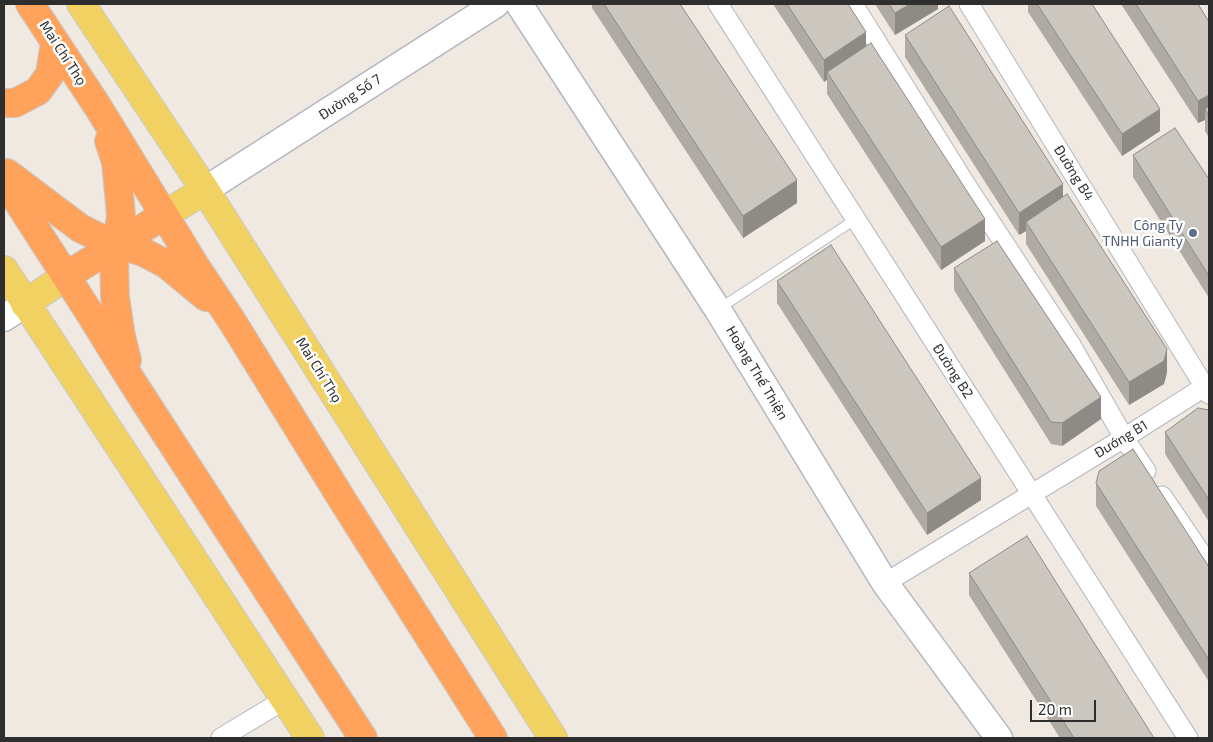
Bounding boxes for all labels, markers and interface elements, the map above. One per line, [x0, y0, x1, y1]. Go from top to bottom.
street label: Mai Chí Thọ [36, 18, 90, 88]
street label: Đường Số 7 [316, 71, 384, 123]
street label: Đường B4 [1050, 142, 1098, 204]
place label: Công Ty TNHH Gianty [1102, 217, 1183, 250]
marker: Công Ty TNHH Gianty [1187, 227, 1199, 239]
street label: Hoàng Thế Thiện [722, 323, 792, 423]
street label: Mai Chí Thọ [292, 334, 346, 406]
street label: Đường B2 [929, 341, 977, 401]
street label: Đướng B1 [1091, 417, 1151, 461]
scale bar [1033, 690, 1099, 722]
text: 20 m [1038, 700, 1072, 718]

